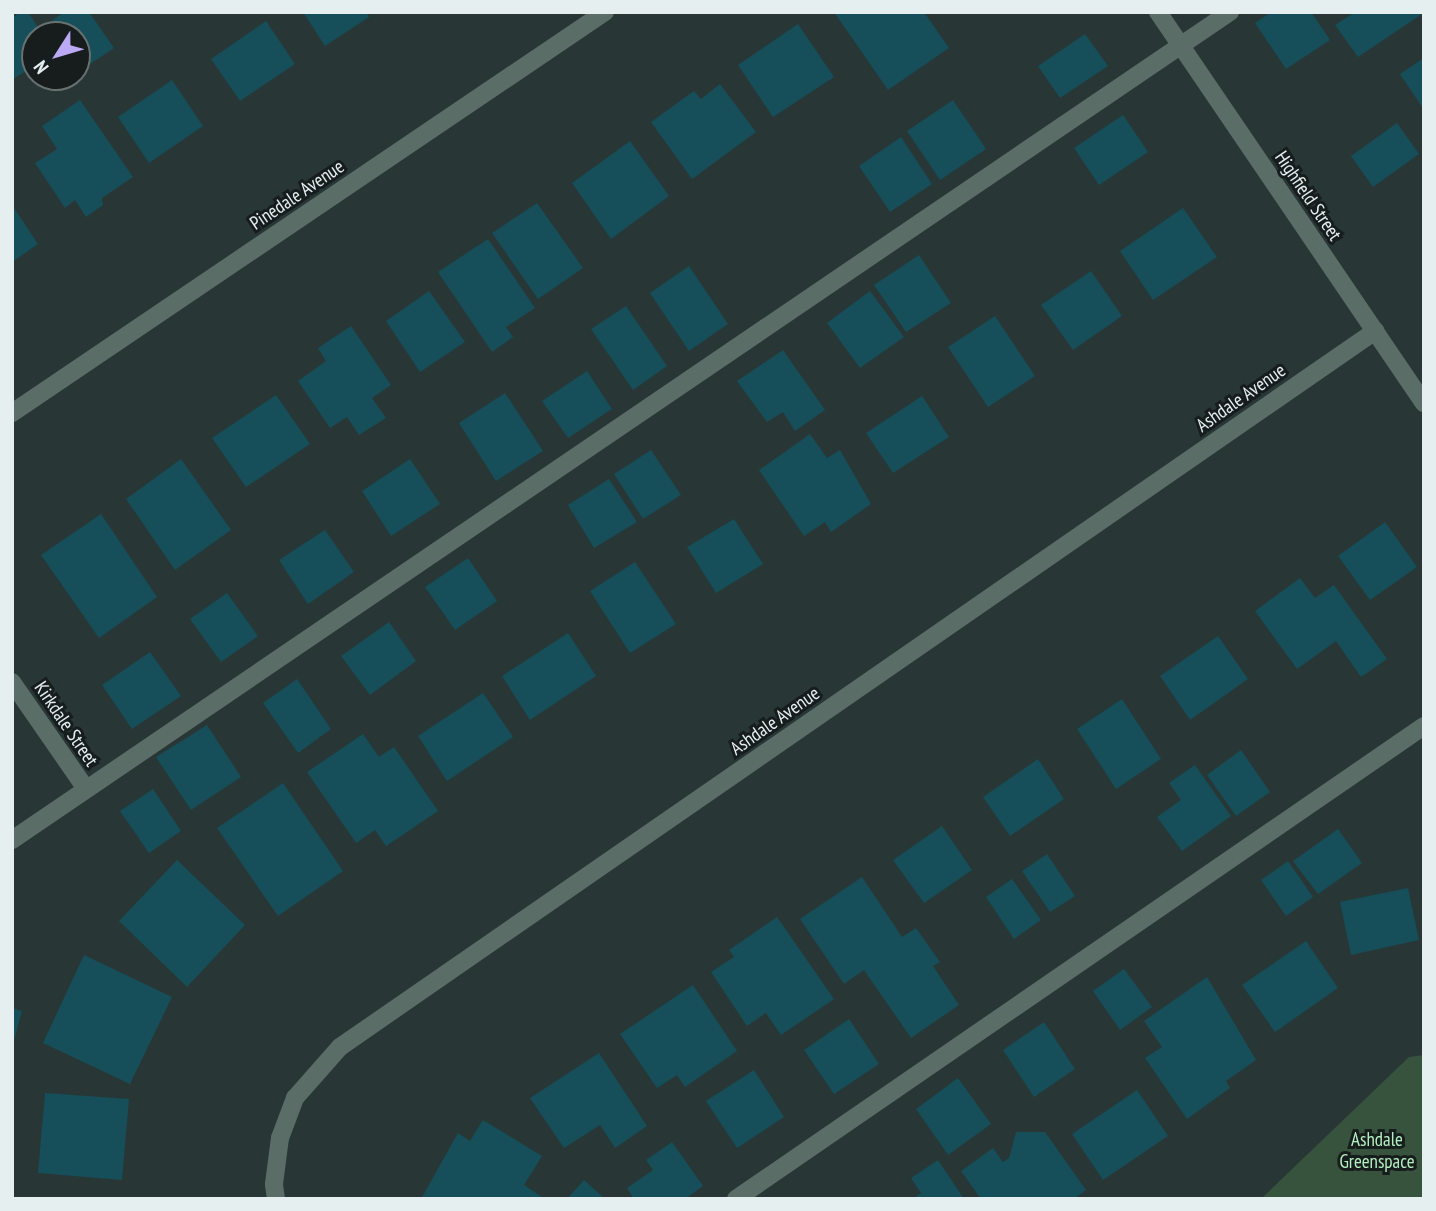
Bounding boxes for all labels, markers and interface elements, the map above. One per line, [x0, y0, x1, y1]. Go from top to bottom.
north arrow [21, 21, 91, 91]
text: N [28, 56, 54, 79]
street label: Highfield Street [1270, 147, 1346, 245]
street label: Pinedale Avenue [245, 155, 349, 235]
street label: Ashdale Avenue [1192, 359, 1290, 437]
street label: Kirkdale Street [29, 677, 103, 771]
street label: Ashdale Avenue [726, 682, 824, 760]
park label: Ashdale Greenspace [1339, 1129, 1415, 1173]

